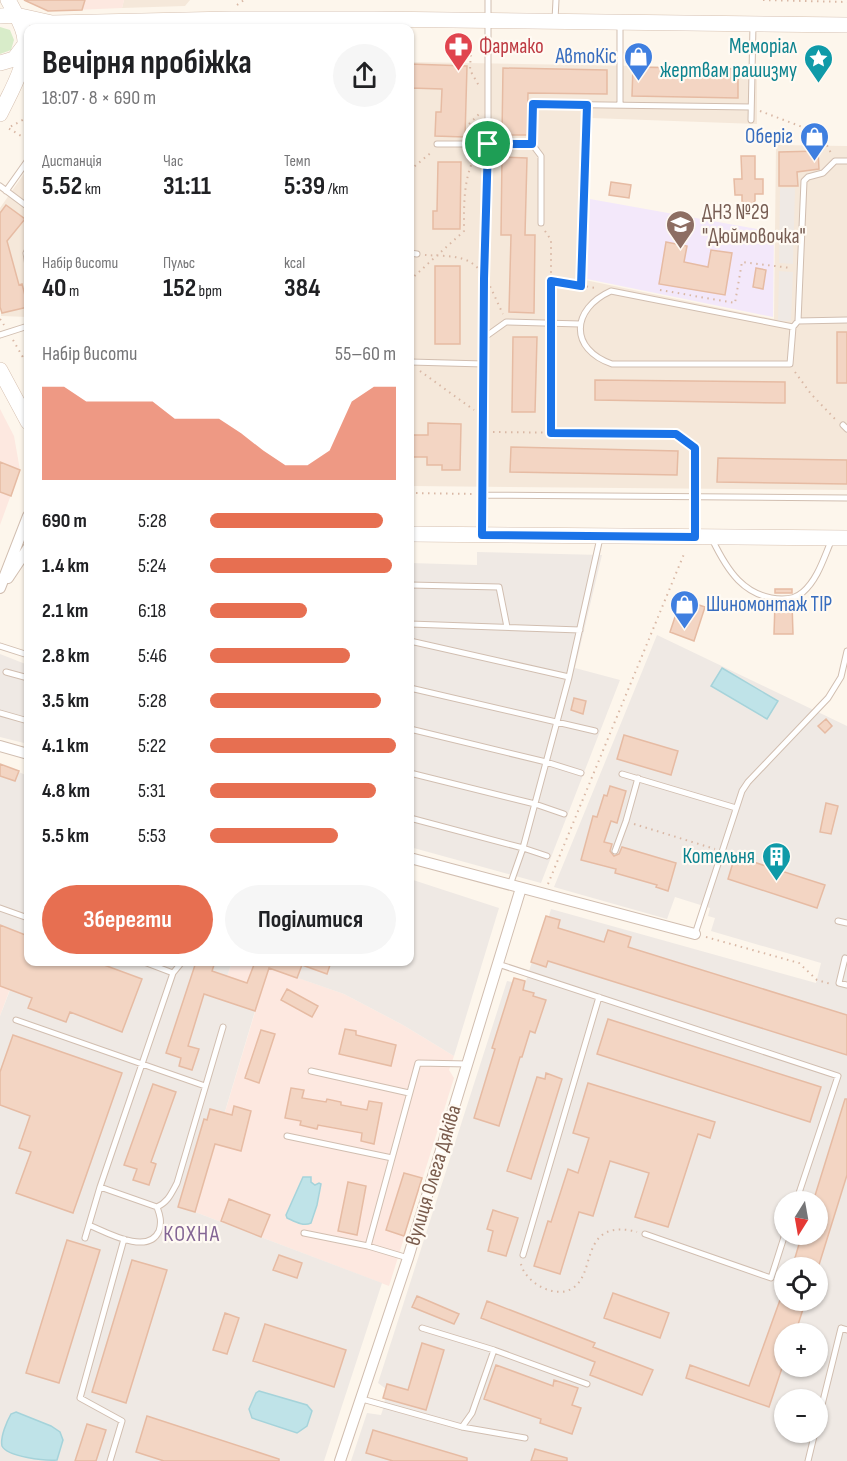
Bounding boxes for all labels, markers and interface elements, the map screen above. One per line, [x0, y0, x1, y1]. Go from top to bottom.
pharmacy icon: Фармако [442, 30, 474, 72]
place label: Фармако [479, 34, 544, 59]
place label: Меморіал жертвам рашизму [660, 34, 798, 83]
shop icon: АвтоКіс [622, 40, 654, 82]
place icon: Меморіал жертвам рашизму [802, 42, 834, 84]
text: Вечірня пробіжка [42, 43, 252, 83]
button: share [333, 44, 396, 107]
place label: АвтоКіс [555, 44, 617, 69]
text: 18:07 · 8 × 690 m [42, 86, 156, 110]
pin [462, 118, 513, 169]
shop icon: Оберіг [798, 120, 830, 162]
place label: Оберіг [745, 124, 793, 149]
icon: arrive [471, 127, 504, 160]
text: Дистанція [42, 152, 102, 171]
text: Час [163, 152, 183, 171]
text: Темп [284, 152, 311, 171]
text: 5.52 [42, 171, 82, 202]
text: 31:11 [163, 171, 211, 202]
text: 5:39 [284, 171, 325, 202]
text: km [82, 180, 101, 199]
text: /km [325, 180, 349, 199]
place label: ДНЗ №29 "Дюймовочка" [702, 200, 806, 249]
school or university icon: ДНЗ №29 "Дюймовочка" [665, 208, 697, 250]
text: Набір висоти [42, 254, 118, 273]
text: Пульс [163, 254, 195, 273]
text: kcal [284, 254, 305, 273]
text: 40 [42, 273, 66, 304]
text: 152 [163, 273, 196, 304]
text: 384 [284, 273, 320, 304]
text: m [66, 282, 79, 301]
text: bpm [196, 282, 222, 301]
text: Набір висоти [42, 342, 137, 366]
text: 55–60 m [335, 342, 396, 366]
text: 690 m [42, 509, 87, 533]
text: 5:28 [138, 509, 167, 533]
text: 1.4 km [42, 554, 89, 578]
text: 5:24 [138, 554, 166, 578]
shop icon: Шиномонтаж ТІР [669, 588, 701, 630]
place label: Шиномонтаж ТІР [706, 592, 832, 617]
text: 2.1 km [42, 599, 88, 623]
text: 6:18 [138, 599, 166, 623]
text: 2.8 km [42, 644, 90, 668]
text: 5:46 [138, 644, 167, 668]
text: 3.5 km [42, 689, 89, 713]
text: 5:28 [138, 689, 167, 713]
text: 4.1 km [42, 734, 89, 758]
text: 5:22 [138, 734, 166, 758]
text: 4.8 km [42, 779, 90, 803]
text: 5:31 [138, 779, 165, 803]
text: 5.5 km [42, 824, 89, 848]
text: 5:53 [138, 824, 166, 848]
building icon: Котельня [760, 840, 792, 882]
place label: Котельня [683, 844, 755, 869]
button: Зберегти [42, 885, 213, 954]
button: Поділитися [225, 885, 396, 954]
street label: вулиця Олега Дяківа [400, 1102, 467, 1248]
north arrow [774, 1191, 828, 1245]
map controls [774, 1191, 828, 1443]
district label: КОХНА [163, 1221, 221, 1248]
button: locate [774, 1257, 828, 1311]
button: + [774, 1323, 828, 1377]
button: − [774, 1389, 828, 1443]

